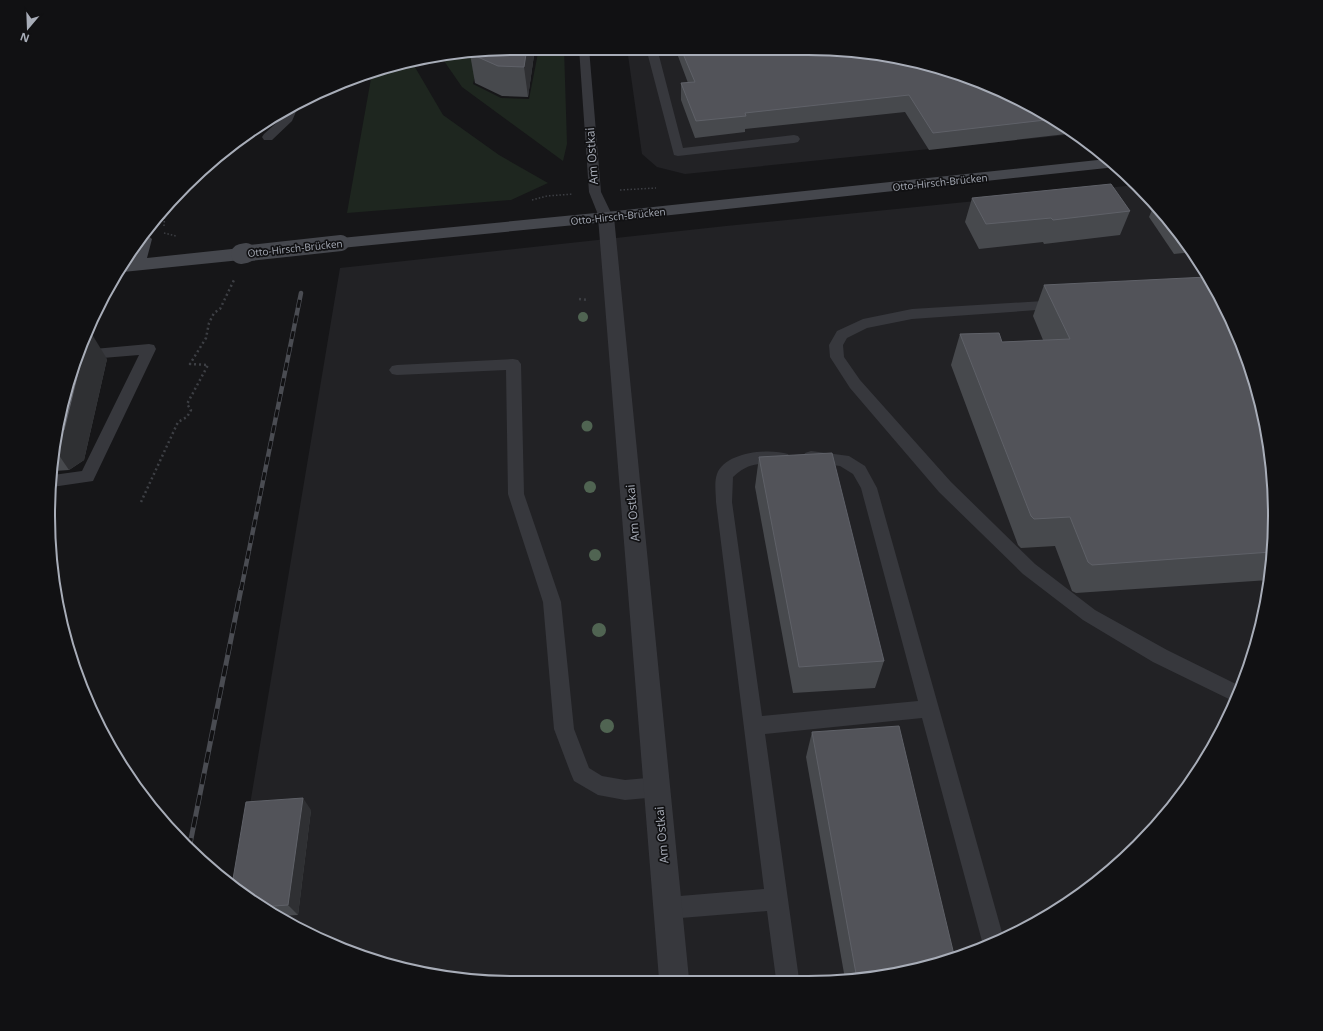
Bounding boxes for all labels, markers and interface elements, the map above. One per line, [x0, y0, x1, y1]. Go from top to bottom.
north arrow [8, 8, 48, 48]
text: N [18, 29, 31, 46]
street label: Am Ostkai [581, 127, 602, 185]
street label: Otto-Hirsch-Brücken [892, 170, 988, 194]
street label: Otto-Hirsch-Brücken [570, 204, 666, 228]
street label: Otto-Hirsch-Brücken [247, 236, 343, 260]
street label: Am Ostkai [622, 484, 643, 542]
street label: Am Ostkai [651, 806, 672, 864]

